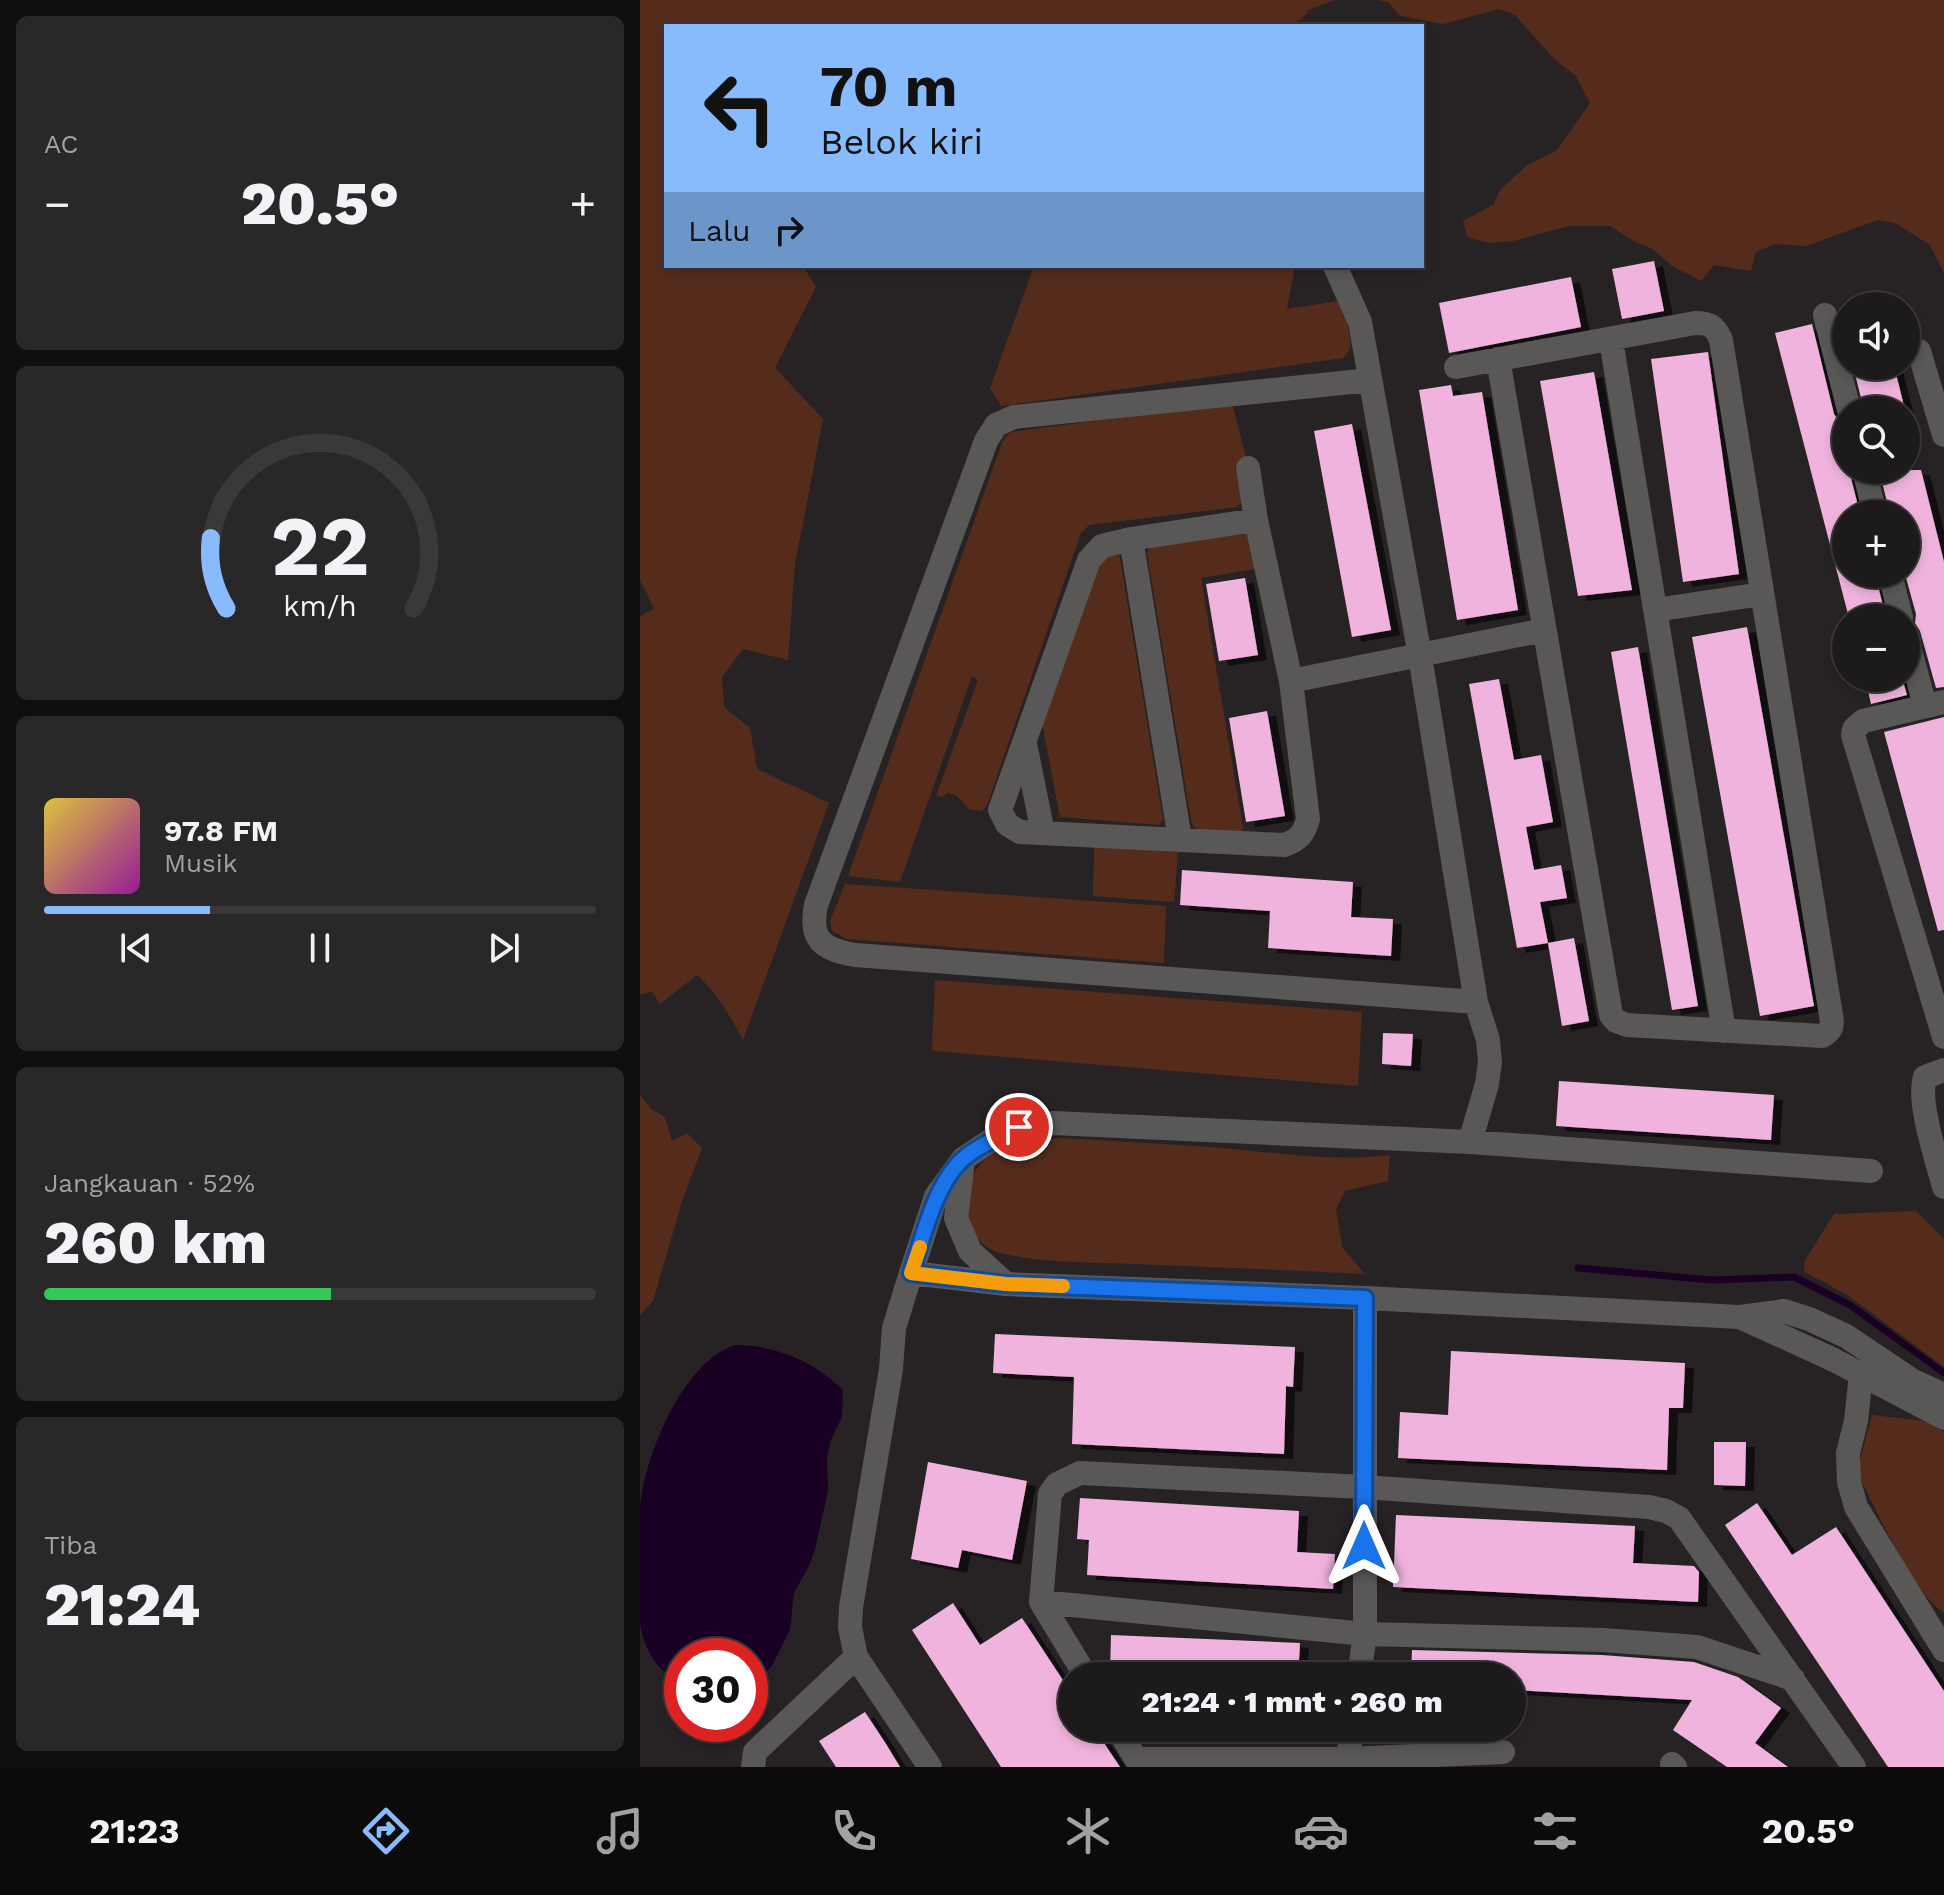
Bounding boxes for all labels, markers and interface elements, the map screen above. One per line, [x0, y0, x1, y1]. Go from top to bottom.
text: 70 m [820, 54, 957, 120]
icon: left [688, 56, 792, 160]
text: Belok kiri [820, 121, 983, 163]
text: AC [44, 129, 78, 159]
text: 20.5° [241, 168, 399, 239]
text: − [44, 178, 71, 230]
text: + [569, 178, 596, 230]
icon: right [767, 208, 811, 252]
text: Lalu [688, 213, 751, 248]
map controls [1832, 292, 1920, 692]
button: sound [1832, 292, 1920, 380]
button: search [1832, 396, 1920, 484]
text: 22 [270, 498, 370, 595]
button: + [1832, 500, 1920, 588]
text: km/h [283, 589, 357, 623]
button: − [1832, 604, 1920, 692]
text: 97.8 FM [164, 813, 278, 848]
text: Musik [164, 848, 237, 878]
icon: previous [114, 926, 158, 970]
icon: pause [298, 926, 342, 970]
icon: next [482, 926, 526, 970]
pin [985, 1093, 1053, 1161]
icon: arrive [997, 1105, 1041, 1149]
text: Jangkauan · 52% [44, 1168, 255, 1198]
text: 260 km [44, 1207, 267, 1278]
position arrow [1322, 1504, 1406, 1588]
text: Tiba [44, 1530, 97, 1560]
text: 21:24 [44, 1569, 200, 1640]
speed limit sign: 30 [664, 1638, 768, 1742]
text: 21:24 · 1 mnt · 260 m [1141, 1684, 1443, 1719]
icon: directions [358, 1803, 414, 1859]
icon: music [592, 1803, 648, 1859]
icon: phone [826, 1803, 882, 1859]
icon: climate [1060, 1803, 1116, 1859]
icon: car [1293, 1803, 1349, 1859]
icon: filters [1527, 1803, 1583, 1859]
text: 21:23 [89, 1810, 180, 1852]
text: 20.5° [1761, 1810, 1855, 1852]

